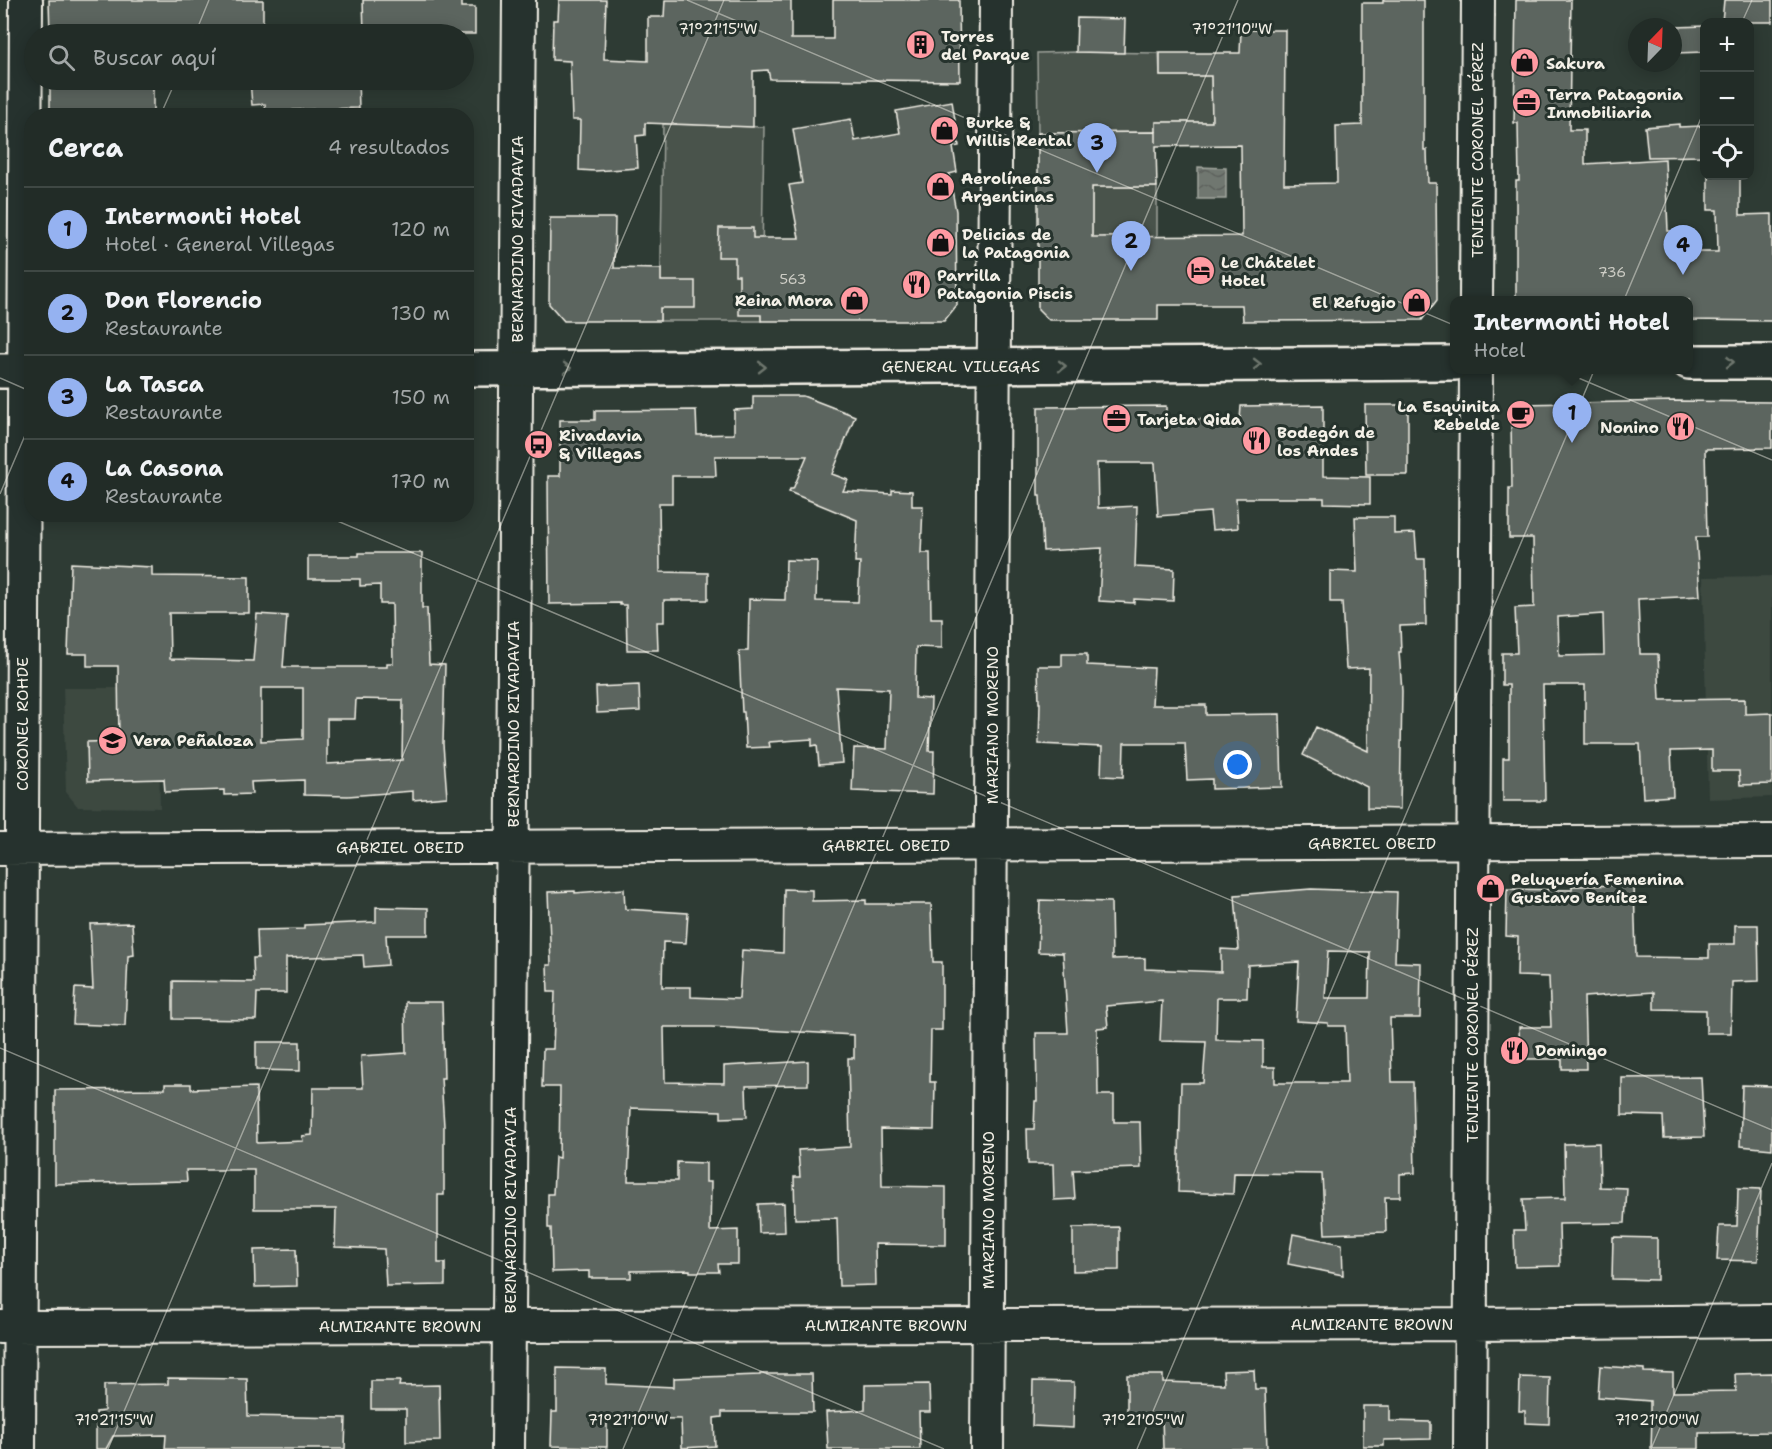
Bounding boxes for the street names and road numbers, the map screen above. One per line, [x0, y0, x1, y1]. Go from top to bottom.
street label: TENIENTE CORONEL PÉREZ [1467, 42, 1488, 258]
street label: BERNARDINO RIVADAVIA [507, 136, 528, 342]
street label: GENERAL VILLEGAS [882, 356, 1040, 377]
street label: BERNARDINO RIVADAVIA [503, 621, 524, 827]
street label: MARIANO MORENO [982, 646, 1003, 804]
street label: CORONEL ROHDE [12, 657, 33, 791]
street label: GABRIEL OBEID [1308, 833, 1436, 854]
street label: GABRIEL OBEID [822, 835, 950, 856]
street label: GABRIEL OBEID [336, 837, 464, 858]
street label: TENIENTE CORONEL PÉREZ [1462, 927, 1483, 1143]
street label: BERNARDINO RIVADAVIA [500, 1107, 521, 1313]
street label: MARIANO MORENO [978, 1131, 999, 1289]
street label: ALMIRANTE BROWN [1290, 1314, 1454, 1335]
street label: ALMIRANTE BROWN [804, 1315, 968, 1336]
street label: ALMIRANTE BROWN [318, 1316, 482, 1337]

